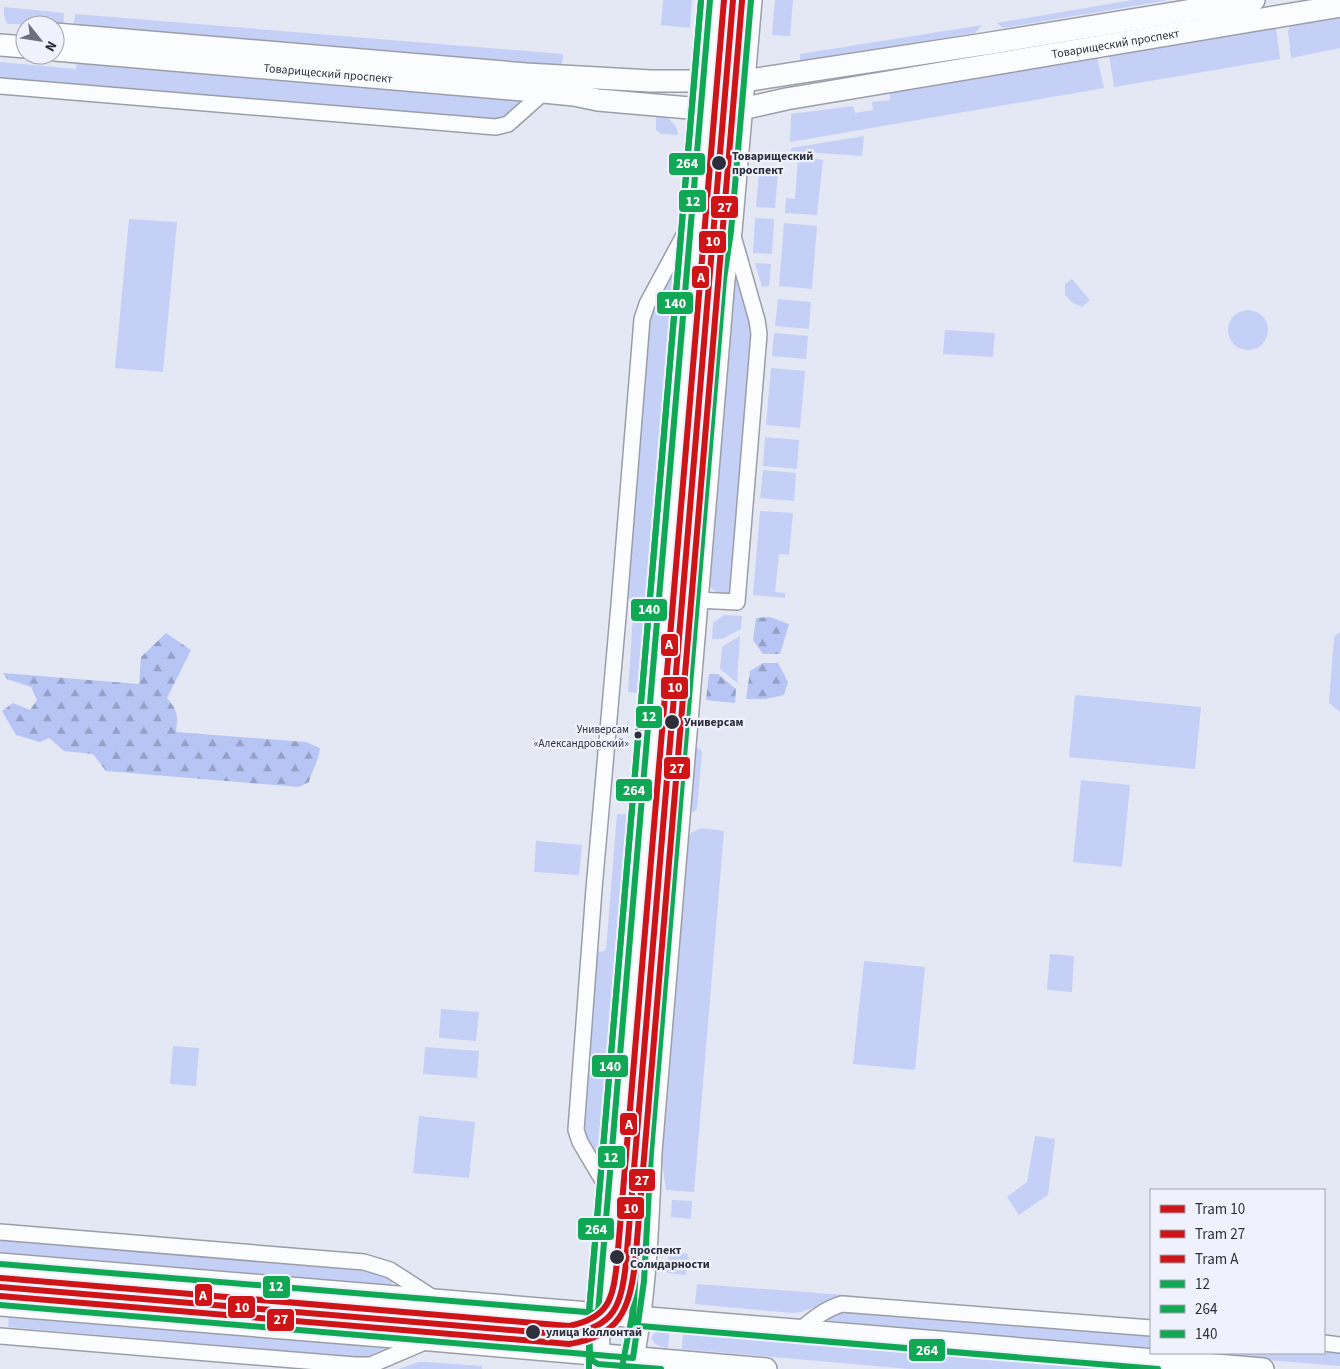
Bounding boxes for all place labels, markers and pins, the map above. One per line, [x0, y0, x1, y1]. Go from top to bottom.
place label: Товарищеский проспект [732, 148, 813, 179]
marker: Товарищеский проспект [710, 154, 728, 172]
marker: Универсам [663, 713, 681, 731]
place label: Универсам [684, 714, 744, 731]
place label: Универсам «Александровский» [534, 722, 629, 751]
marker: Универсам «Александровский» [633, 730, 643, 740]
place label: проспект Солидарности [630, 1242, 710, 1273]
marker: проспект Солидарности [608, 1248, 626, 1266]
marker: улица Коллонтай [524, 1323, 542, 1341]
place label: улица Коллонтай [546, 1324, 642, 1341]

